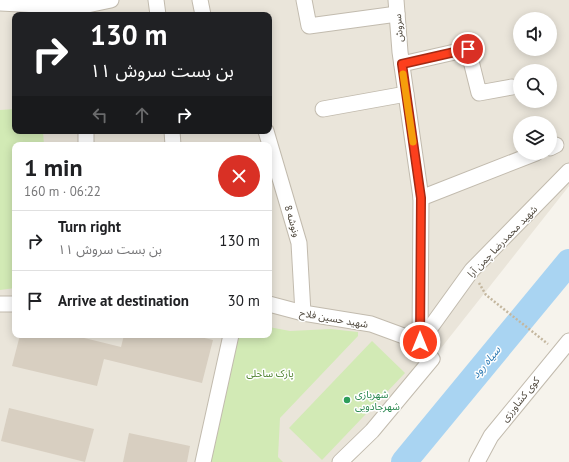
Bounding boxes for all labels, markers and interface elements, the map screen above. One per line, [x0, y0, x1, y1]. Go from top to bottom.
map controls [513, 12, 557, 160]
button: sound [513, 12, 557, 56]
street label: سروش [391, 13, 406, 43]
text: 130 m [90, 16, 167, 53]
icon: right [24, 28, 76, 80]
pin [451, 32, 485, 66]
icon: arrive [457, 38, 479, 60]
text: بن بست سروش ۱۱ [90, 59, 234, 82]
button: search [513, 64, 557, 108]
icon: left [89, 104, 111, 126]
icon: ahead [131, 104, 153, 126]
icon: right [173, 104, 195, 126]
button: layers [513, 116, 557, 160]
text: 1 min [24, 152, 83, 183]
button: close [218, 155, 260, 197]
text: 160 m · 06:22 [24, 183, 101, 200]
street label: شهید محمدرضا چمن آرا [465, 203, 540, 280]
street label: ونوشه 8 [282, 204, 304, 239]
text: Turn right [58, 217, 121, 236]
icon: right [24, 230, 46, 252]
text: 130 m [219, 231, 260, 250]
text: بن بست سروش ۱۱ [58, 241, 162, 258]
icon: arrive [24, 290, 46, 312]
text: Arrive at destination [58, 291, 189, 310]
text: 30 m [227, 291, 260, 310]
street label: شهید حسین فلاح [298, 306, 369, 332]
position arrow [399, 321, 441, 363]
water label: سیاه رود [469, 343, 504, 381]
park label: پارک ساحلی [246, 367, 294, 380]
street label: کوی کشاورزی [498, 374, 543, 424]
place label: شهربازی شهرجادویی [355, 388, 400, 413]
marker: شهربازی شهرجادویی [342, 395, 352, 405]

